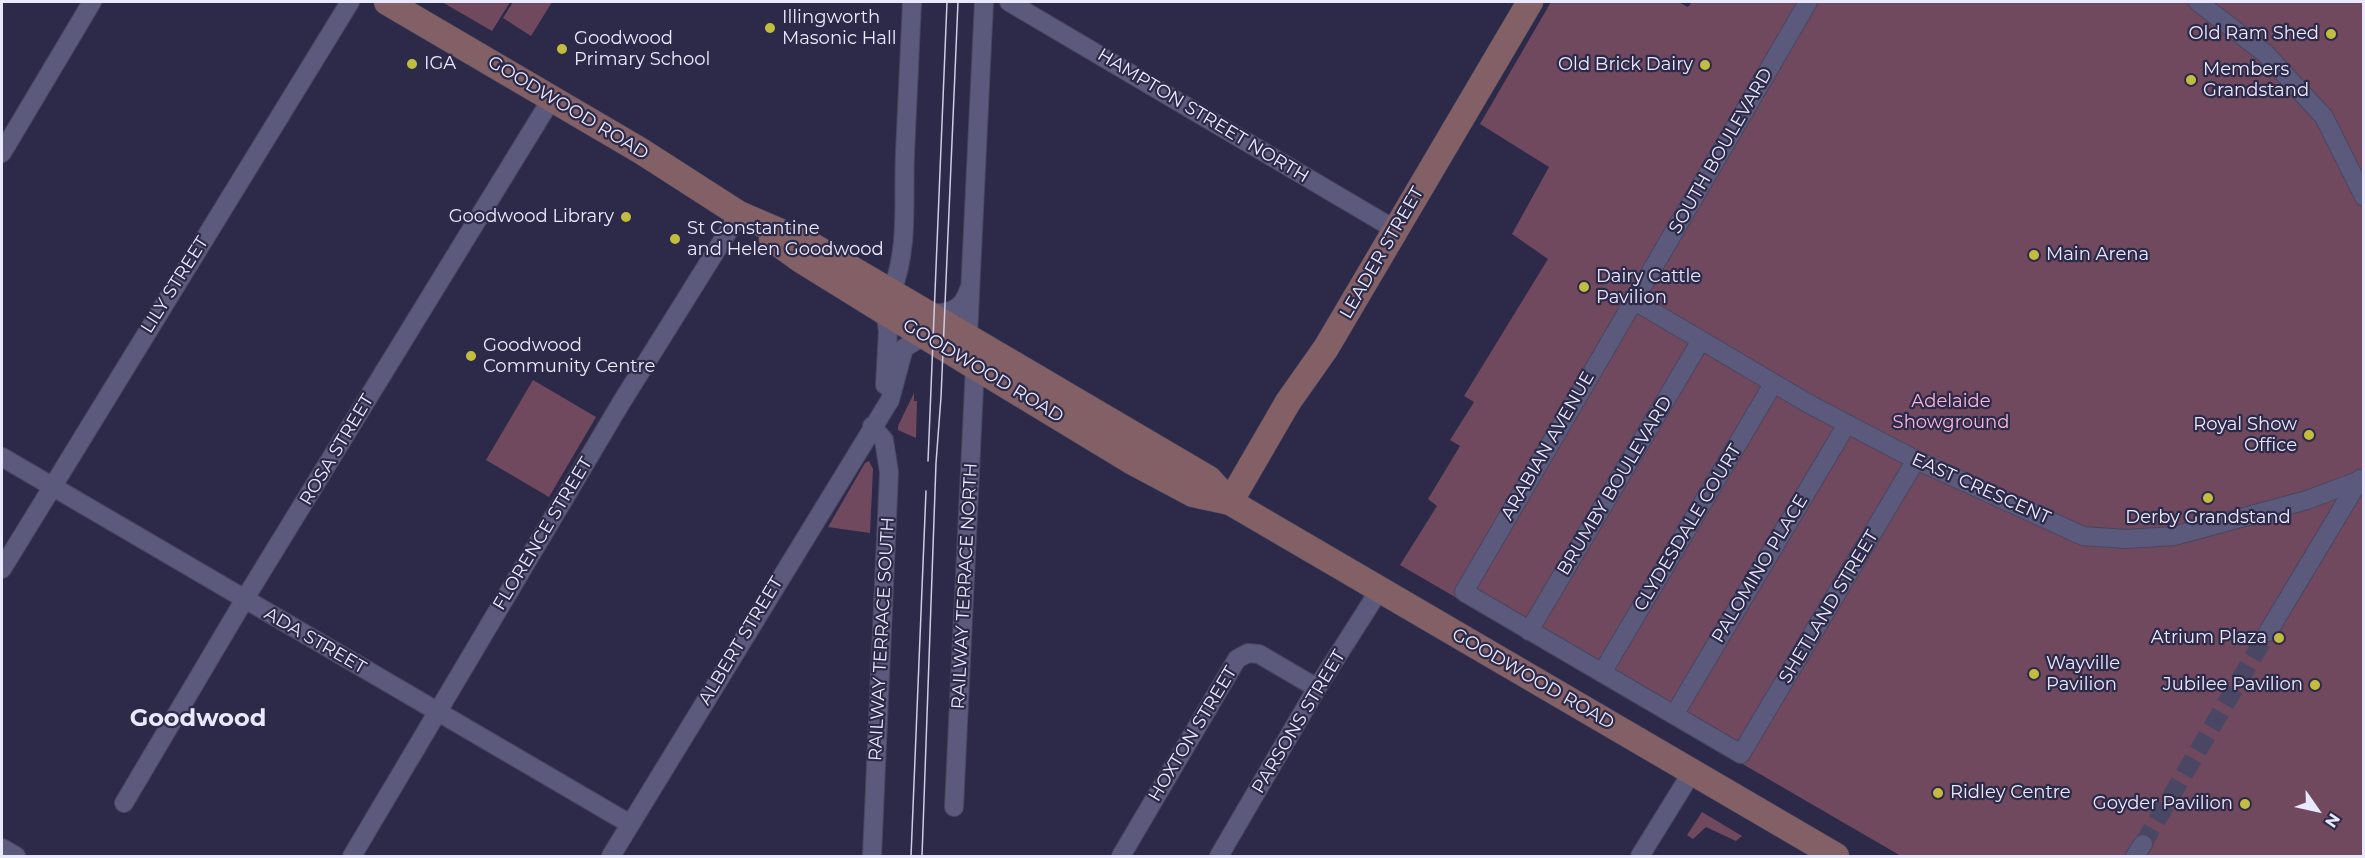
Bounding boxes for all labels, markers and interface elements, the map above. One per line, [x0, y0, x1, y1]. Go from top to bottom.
place label: Illingworth Masonic Hall [782, 7, 897, 50]
marker: Illingworth Masonic Hall [763, 21, 777, 35]
place label: Old Ram Shed [2188, 23, 2319, 45]
marker: Old Ram Shed [2324, 27, 2338, 41]
place label: Goodwood Primary School [574, 28, 710, 70]
marker: Goodwood Primary School [555, 42, 569, 56]
street label: HAMPTON STREET NORTH [1094, 44, 1312, 188]
street label: GOODWOOD ROAD [484, 51, 652, 165]
place label: IGA [424, 53, 456, 75]
place label: Old Brick Dairy [1558, 54, 1693, 76]
marker: IGA [405, 57, 419, 71]
marker: Old Brick Dairy [1698, 58, 1712, 72]
place label: Members Grandstand [2203, 59, 2309, 101]
street label: SOUTH BOULEVARD [1665, 64, 1777, 238]
marker: Members Grandstand [2184, 73, 2198, 87]
street label: LEADER STREET [1335, 183, 1429, 323]
place label: Goodwood Library [449, 206, 614, 228]
marker: Goodwood Library [619, 210, 633, 224]
place label: St Constantine and Helen Goodwood [687, 218, 884, 260]
marker: St Constantine and Helen Goodwood [668, 232, 682, 246]
street label: LILY STREET [137, 233, 213, 337]
place label: Main Arena [2046, 244, 2149, 266]
marker: Main Arena [2027, 248, 2041, 262]
place label: Dairy Cattle Pavilion [1596, 266, 1701, 308]
marker: Dairy Cattle Pavilion [1577, 280, 1591, 294]
street label: GOODWOOD ROAD [899, 314, 1067, 428]
place label: Goodwood Community Centre [483, 335, 655, 378]
marker: Goodwood Community Centre [464, 349, 478, 363]
street label: ARABIAN AVENUE [1497, 368, 1599, 524]
street label: ROSA STREET [295, 391, 379, 509]
park label: Adelaide Showground [1893, 391, 2009, 434]
street label: BRUMBY BOULEVARD [1553, 393, 1677, 579]
place label: Royal Show Office [2193, 414, 2297, 456]
marker: Royal Show Office [2302, 428, 2316, 442]
street label: CLYDESDALE COURT [1630, 441, 1746, 615]
street label: EAST CRESCENT [1908, 449, 2054, 529]
street label: FLORENCE STREET [489, 454, 597, 614]
street label: RAILWAY TERRACE NORTH [948, 462, 982, 710]
street label: PALOMINO PLACE [1707, 491, 1813, 647]
marker: Derby Grandstand [2201, 491, 2215, 505]
place label: Derby Grandstand [2125, 507, 2291, 529]
street label: RAILWAY TERRACE SOUTH [865, 516, 899, 762]
street label: SHETLAND STREET [1775, 527, 1883, 687]
street label: ALBERT STREET [694, 573, 788, 709]
street label: ADA STREET [260, 603, 370, 679]
street label: GOODWOOD ROAD [1448, 624, 1618, 734]
place label: Atrium Plaza [2151, 627, 2267, 649]
marker: Atrium Plaza [2272, 631, 2286, 645]
street label: PARSONS STREET [1248, 646, 1350, 798]
place label: Wayville Pavilion [2046, 653, 2120, 696]
street label: HOXTON STREET [1144, 663, 1242, 805]
marker: Wayville Pavilion [2027, 667, 2041, 681]
place label: Jubilee Pavilion [2163, 674, 2303, 696]
marker: Jubilee Pavilion [2308, 678, 2322, 692]
district label: Goodwood [130, 705, 266, 733]
north arrow [2287, 780, 2347, 840]
place label: Ridley Centre [1950, 782, 2071, 804]
marker: Ridley Centre [1931, 786, 1945, 800]
place label: Goyder Pavilion [2093, 793, 2233, 815]
marker: Goyder Pavilion [2238, 797, 2252, 811]
text: N [2321, 810, 2344, 831]

